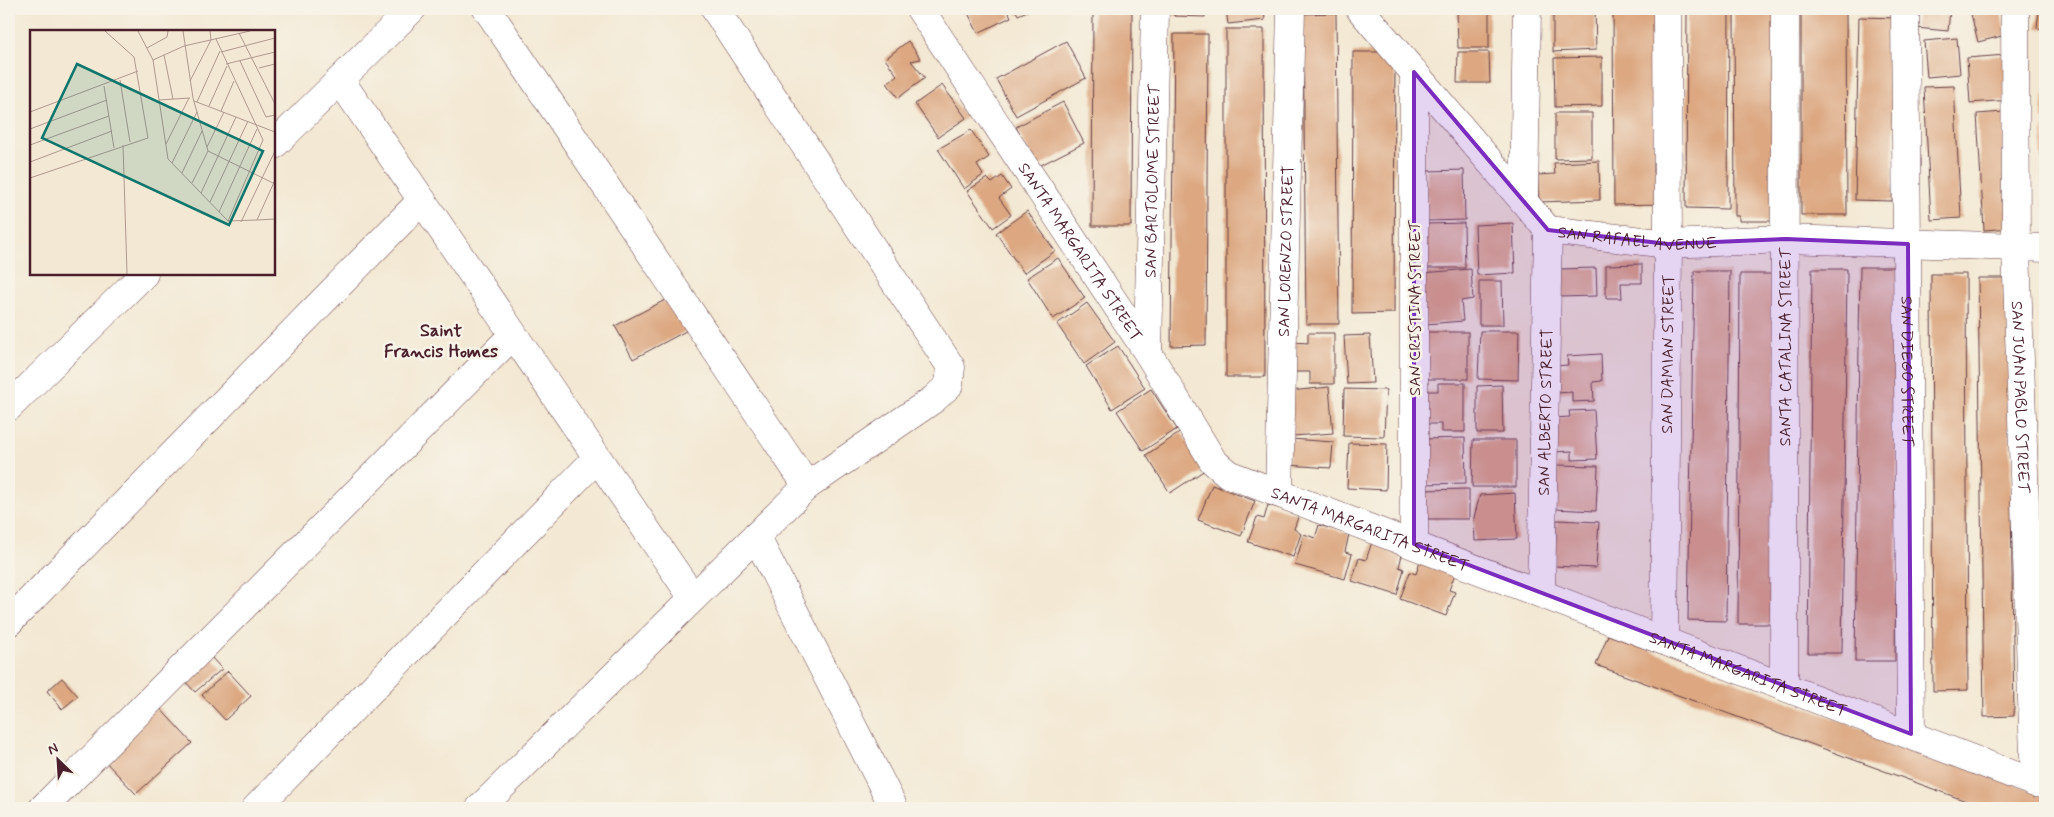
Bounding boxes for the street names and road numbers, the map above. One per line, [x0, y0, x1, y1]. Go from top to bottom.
street label: SAN BARTOLOME STREET [1141, 83, 1165, 278]
street label: SANTA MARGARITA STREET [1013, 159, 1146, 346]
street label: SAN LORENZO STREET [1274, 165, 1299, 337]
street label: SAN CRISTINA STREET [1405, 219, 1426, 396]
street label: SAN RAFAEL AVENUE [1556, 222, 1717, 256]
street label: SANTA CATALINA STREET [1775, 247, 1797, 446]
street label: SAN DAMIAN STREET [1657, 274, 1680, 434]
street label: SAN DIEGO STREET [1895, 296, 1918, 447]
street label: SAN JUAN PABLO STREET [2006, 301, 2034, 494]
street label: SAN ALBERTO STREET [1534, 328, 1558, 496]
street label: SANTA MARGARITA STREET [1268, 483, 1472, 577]
street label: SANTA MARGARITA STREET [1646, 627, 1850, 722]

